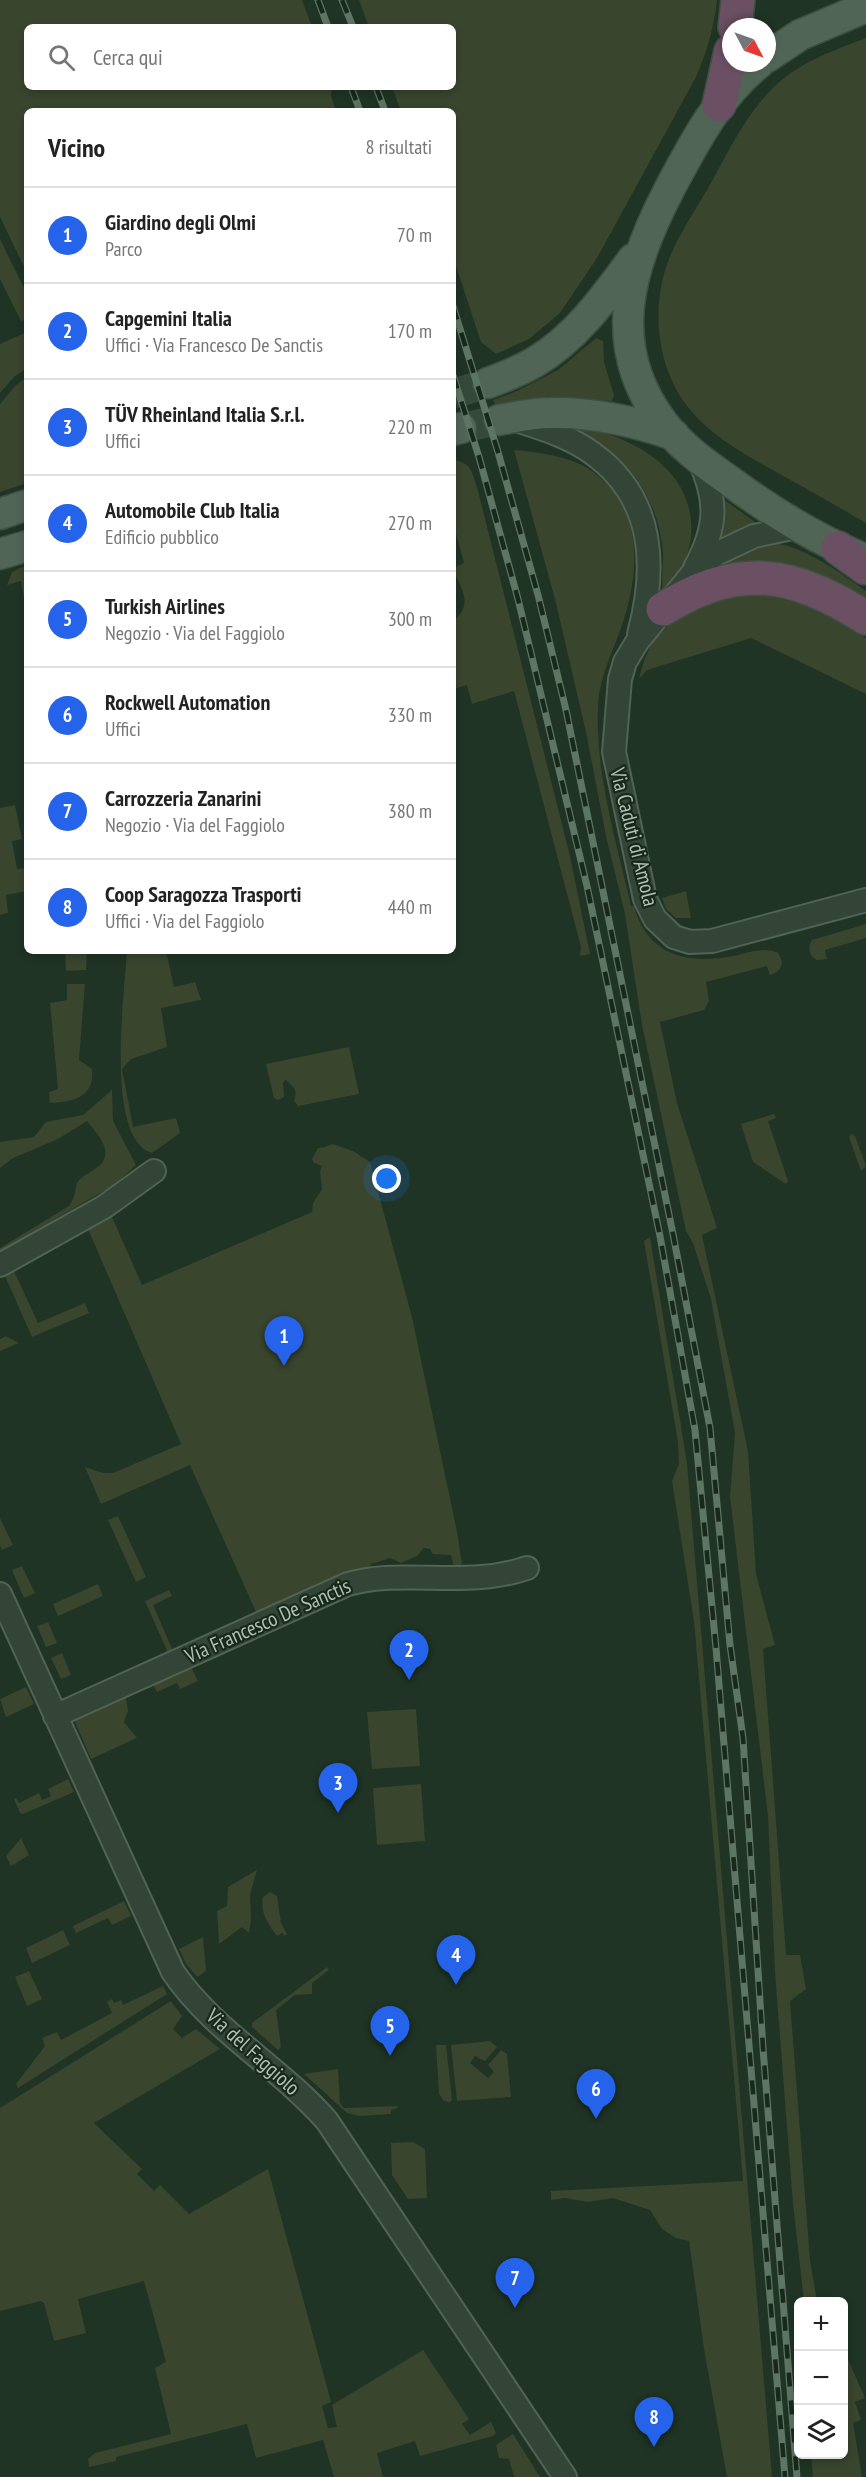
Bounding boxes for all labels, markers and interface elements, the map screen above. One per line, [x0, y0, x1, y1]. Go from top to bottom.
north arrow [722, 18, 776, 72]
search box [24, 24, 456, 90]
icon: search [45, 41, 78, 74]
text: Cerca qui [93, 43, 163, 71]
text: Vicino [48, 131, 105, 164]
text: 8 risultati [366, 134, 432, 160]
text: Giardino degli Olmi [105, 208, 256, 236]
text: 1 [63, 222, 72, 248]
text: 70 m [397, 222, 432, 248]
text: Parco [105, 236, 142, 262]
text: Capgemini Italia [105, 304, 232, 332]
text: 2 [63, 318, 72, 344]
text: 170 m [388, 318, 432, 344]
text: Uffici · Via Francesco De Sanctis [105, 332, 323, 358]
text: TÜV Rheinland Italia S.r.l. [105, 400, 305, 428]
text: 3 [63, 414, 72, 440]
text: 220 m [388, 414, 432, 440]
text: Uffici [105, 428, 141, 454]
text: Automobile Club Italia [105, 496, 280, 524]
text: 4 [63, 510, 72, 536]
text: 270 m [388, 510, 432, 536]
text: Edificio pubblico [105, 524, 219, 550]
text: Turkish Airlines [105, 592, 225, 620]
text: 5 [63, 606, 72, 632]
text: 300 m [388, 606, 432, 632]
text: Negozio · Via del Faggiolo [105, 620, 285, 646]
text: Rockwell Automation [105, 688, 270, 716]
text: 6 [63, 702, 72, 728]
text: 330 m [388, 702, 432, 728]
text: Uffici [105, 716, 141, 742]
street label: Via Caduti di Amola [604, 764, 665, 909]
text: Carrozzeria Zanarini [105, 784, 261, 812]
text: 7 [63, 798, 72, 824]
text: 380 m [388, 798, 432, 824]
text: Negozio · Via del Faggiolo [105, 812, 285, 838]
text: Coop Saragozza Trasporti [105, 880, 301, 908]
text: 8 [63, 894, 72, 920]
text: 440 m [388, 894, 432, 920]
text: Uffici · Via del Faggiolo [105, 908, 265, 934]
your location [372, 1164, 401, 1193]
pin: 1 [264, 1316, 304, 1366]
street label: Via Francesco De Sanctis [180, 1572, 355, 1670]
pin: 2 [390, 1630, 428, 1680]
pin: 3 [318, 1764, 358, 1813]
pin: 4 [436, 1936, 476, 1985]
street label: Via del Faggiolo [200, 2002, 306, 2101]
pin: 5 [370, 2006, 410, 2056]
pin: 6 [576, 2070, 616, 2119]
pin: 7 [496, 2258, 534, 2308]
map controls [794, 2297, 848, 2459]
button: + [794, 2297, 848, 2351]
button: − [794, 2351, 848, 2405]
pin: 8 [634, 2398, 674, 2447]
button: layers [794, 2405, 848, 2459]

